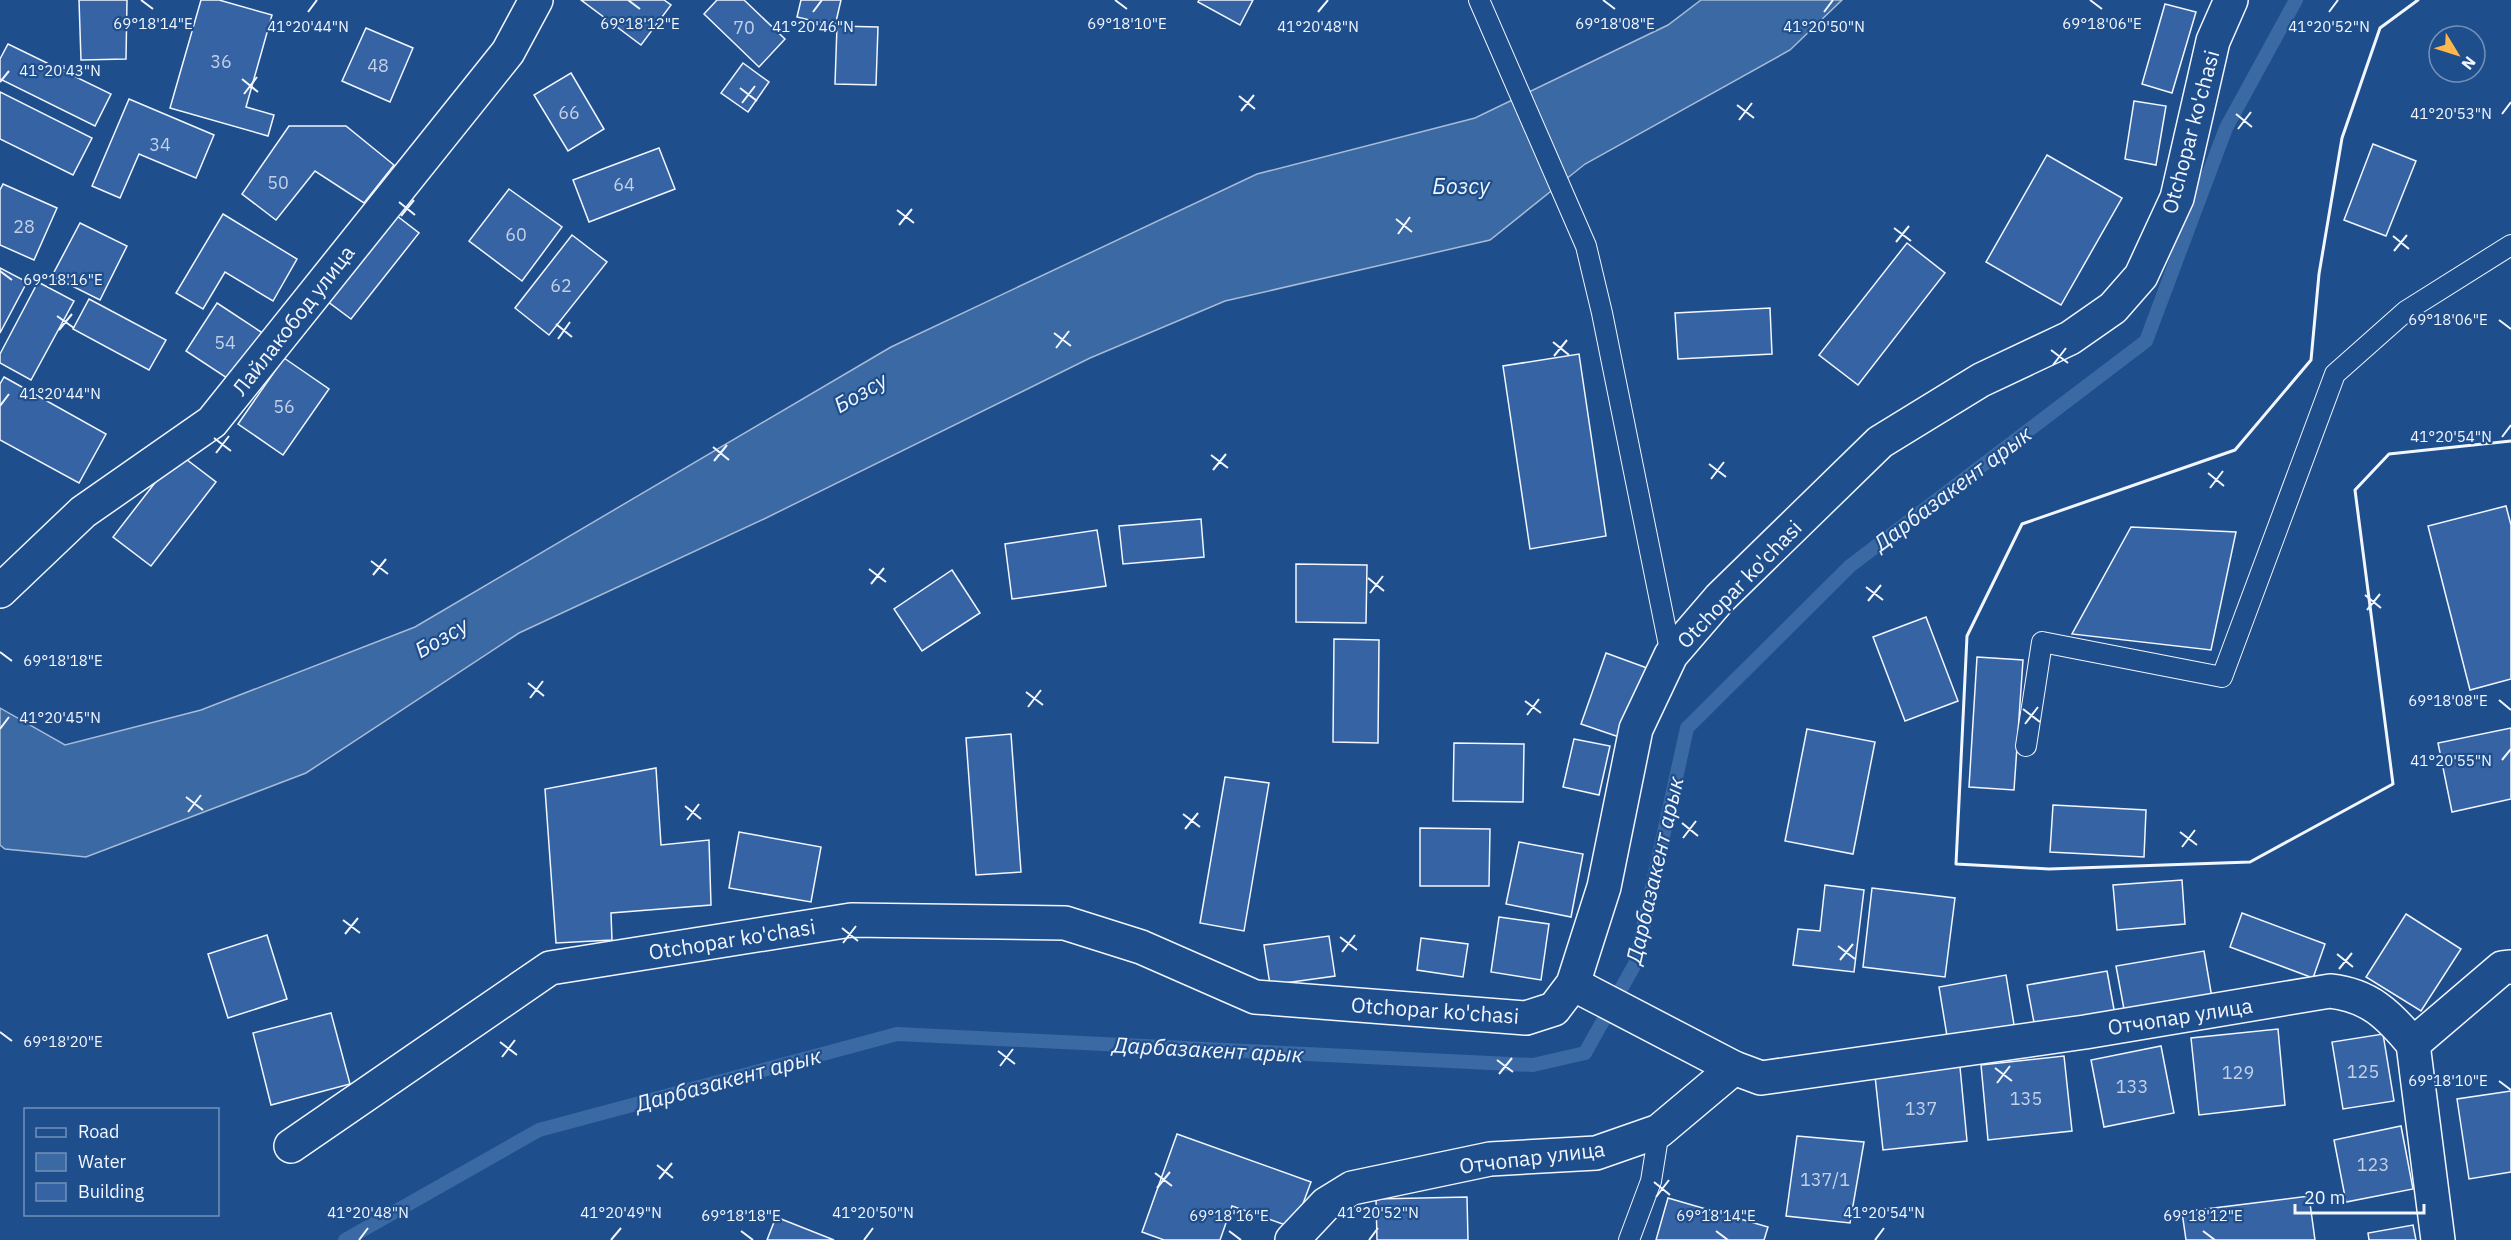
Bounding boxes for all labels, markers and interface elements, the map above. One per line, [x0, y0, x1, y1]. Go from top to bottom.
text: 69°18'14"E [113, 14, 193, 33]
text: 69°18'12"E [600, 14, 680, 33]
text: 69°18'10"E [1087, 14, 1167, 33]
text: 69°18'08"E [1575, 14, 1655, 33]
text: 69°18'06"E [2062, 14, 2142, 33]
house number: 70 [733, 16, 755, 39]
text: 41°20'44"N [267, 17, 349, 36]
text: 41°20'46"N [772, 17, 854, 36]
text: 41°20'48"N [1277, 17, 1359, 36]
text: 41°20'50"N [1783, 17, 1865, 36]
text: 41°20'52"N [2288, 17, 2370, 36]
north arrow [2427, 24, 2487, 84]
street label: Otchopar ko'chasi [2155, 47, 2225, 217]
house number: 36 [210, 50, 232, 73]
text: N [2457, 53, 2480, 74]
house number: 48 [367, 54, 389, 77]
text: 41°20'43"N [19, 61, 101, 80]
house number: 66 [558, 101, 580, 124]
text: 41°20'53"N [2410, 104, 2492, 123]
house number: 34 [149, 133, 171, 156]
house number: 50 [267, 171, 289, 194]
water label: Бозсу [1432, 171, 1491, 200]
house number: 64 [613, 173, 635, 196]
house number: 28 [13, 215, 35, 238]
house number: 60 [505, 223, 527, 246]
street label: Лайлакобод улица [226, 239, 360, 401]
text: 69°18'16"E [23, 270, 103, 289]
house number: 62 [550, 274, 572, 297]
text: 69°18'06"E [2408, 310, 2488, 329]
house number: 54 [214, 331, 236, 354]
water label: Бозсу [828, 364, 893, 419]
text: 41°20'44"N [19, 384, 101, 403]
house number: 56 [273, 395, 295, 418]
water label: Дарбазакент арык [1865, 419, 2037, 558]
text: 41°20'54"N [2410, 427, 2492, 446]
street label: Otchopar ko'chasi [1670, 514, 1808, 654]
water label: Бозсу [409, 609, 474, 664]
text: 69°18'18"E [23, 651, 103, 670]
text: 69°18'08"E [2408, 691, 2488, 710]
text: 41°20'45"N [19, 708, 101, 727]
text: 41°20'55"N [2410, 751, 2492, 770]
water label: Дарбазакент арык [1618, 773, 1690, 968]
street label: Otchopar ko'chasi [647, 912, 817, 966]
street label: Otchopar ko'chasi [1350, 990, 1520, 1030]
street label: Отчопар улица [2105, 991, 2255, 1041]
water label: Дарбазакент арык [1110, 1029, 1304, 1068]
text: 69°18'20"E [23, 1032, 103, 1051]
water label: Дарбазакент арык [630, 1040, 824, 1118]
house number: 125 [2347, 1060, 2379, 1083]
house number: 129 [2222, 1061, 2254, 1084]
text: 69°18'10"E [2408, 1071, 2488, 1090]
house number: 133 [2116, 1075, 2148, 1098]
house number: 135 [2010, 1087, 2042, 1110]
house number: 137 [1905, 1097, 1937, 1120]
legend [24, 1108, 219, 1216]
text: Road [78, 1120, 119, 1143]
street label: Отчопар улица [1458, 1134, 1606, 1180]
text: Water [78, 1150, 127, 1173]
house number: 123 [2357, 1153, 2389, 1176]
house number: 137/1 [1800, 1168, 1850, 1191]
scale bar [2295, 1177, 2424, 1215]
text: Building [78, 1180, 145, 1203]
text: 20 m [2304, 1186, 2346, 1209]
text: 41°20'48"N [327, 1203, 409, 1222]
text: 41°20'49"N [580, 1203, 662, 1222]
text: 41°20'50"N [832, 1203, 914, 1222]
text: 41°20'52"N [1337, 1203, 1419, 1222]
text: 41°20'54"N [1843, 1203, 1925, 1222]
text: 69°18'18"E [701, 1206, 781, 1225]
text: 69°18'16"E [1189, 1206, 1269, 1225]
text: 69°18'14"E [1676, 1206, 1756, 1225]
text: 69°18'12"E [2163, 1206, 2243, 1225]

